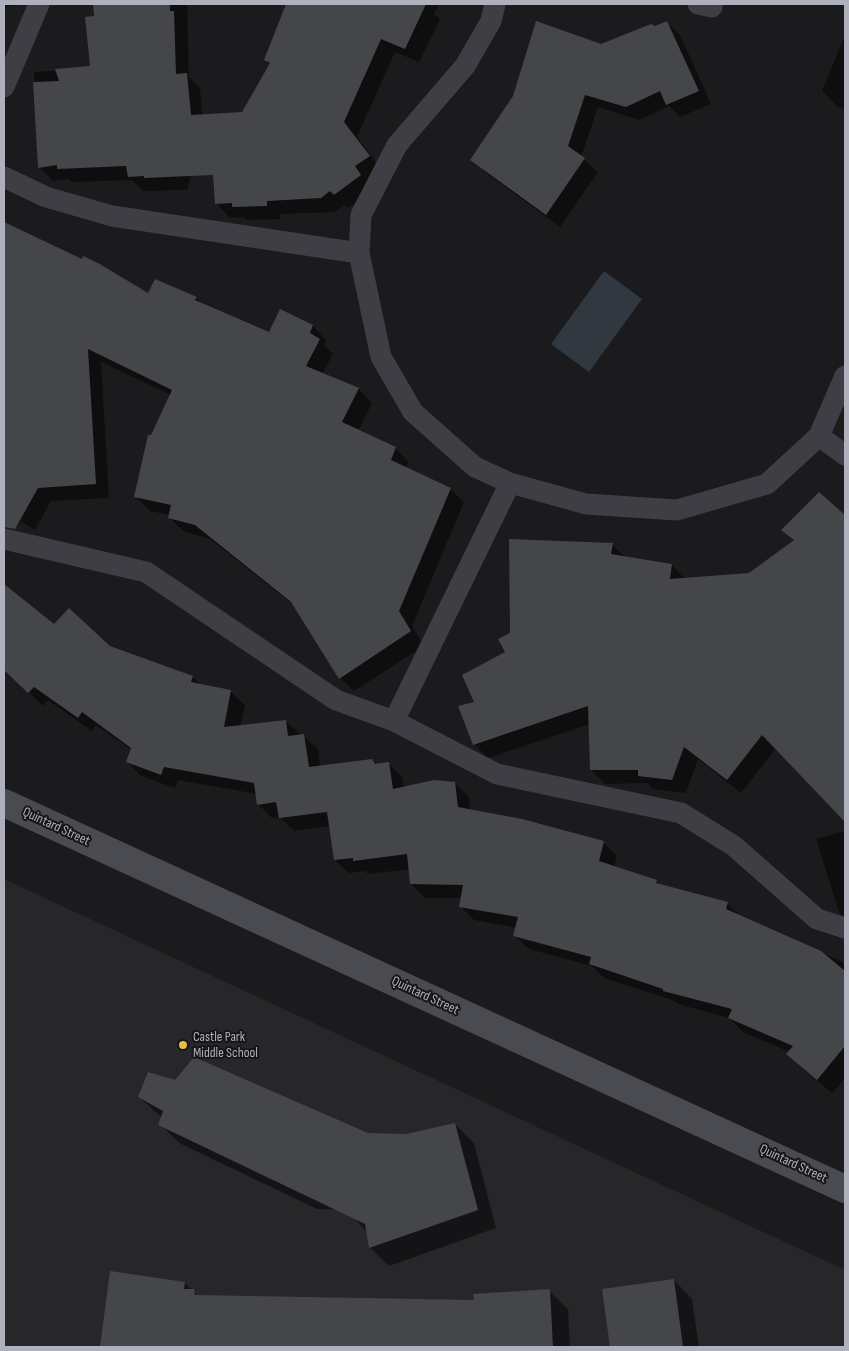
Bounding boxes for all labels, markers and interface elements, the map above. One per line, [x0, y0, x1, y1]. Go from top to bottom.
street label: Quintard Street [20, 804, 92, 850]
street label: Quintard Street [389, 973, 461, 1019]
place label: Castle Park Middle School [193, 1029, 258, 1062]
marker: Castle Park Middle School [177, 1039, 189, 1051]
street label: Quintard Street [757, 1141, 829, 1187]

